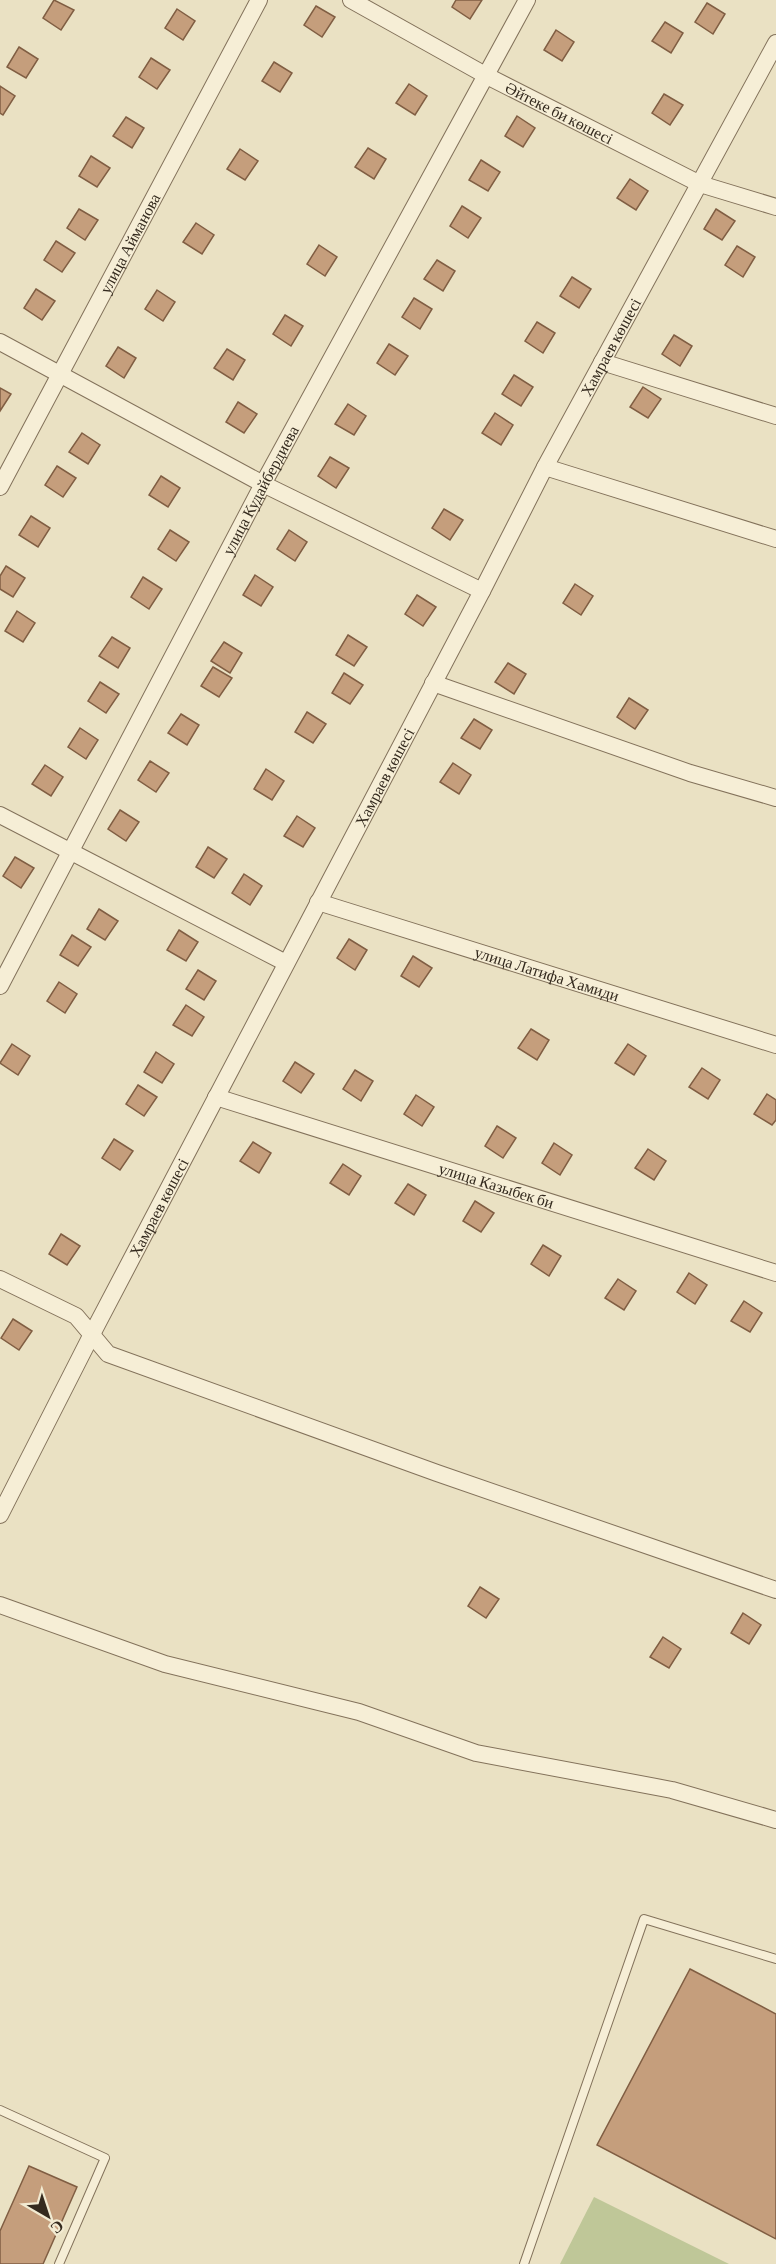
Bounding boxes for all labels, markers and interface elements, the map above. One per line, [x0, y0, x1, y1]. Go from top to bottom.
street label: Әйтеке би көшесі [502, 79, 616, 148]
street label: улица Айманова [97, 191, 164, 297]
street label: Хамраев көшесі [577, 295, 645, 399]
street label: улица Кудайбердиева [219, 423, 302, 558]
street label: Хамраев көшесі [352, 725, 418, 829]
street label: улица Латифа Хамиди [472, 944, 622, 1005]
street label: Хамраев көшесі [126, 1155, 192, 1260]
street label: улица Казыбек би [436, 1160, 556, 1212]
north arrow [18, 2186, 78, 2246]
text: С [47, 2217, 67, 2238]

